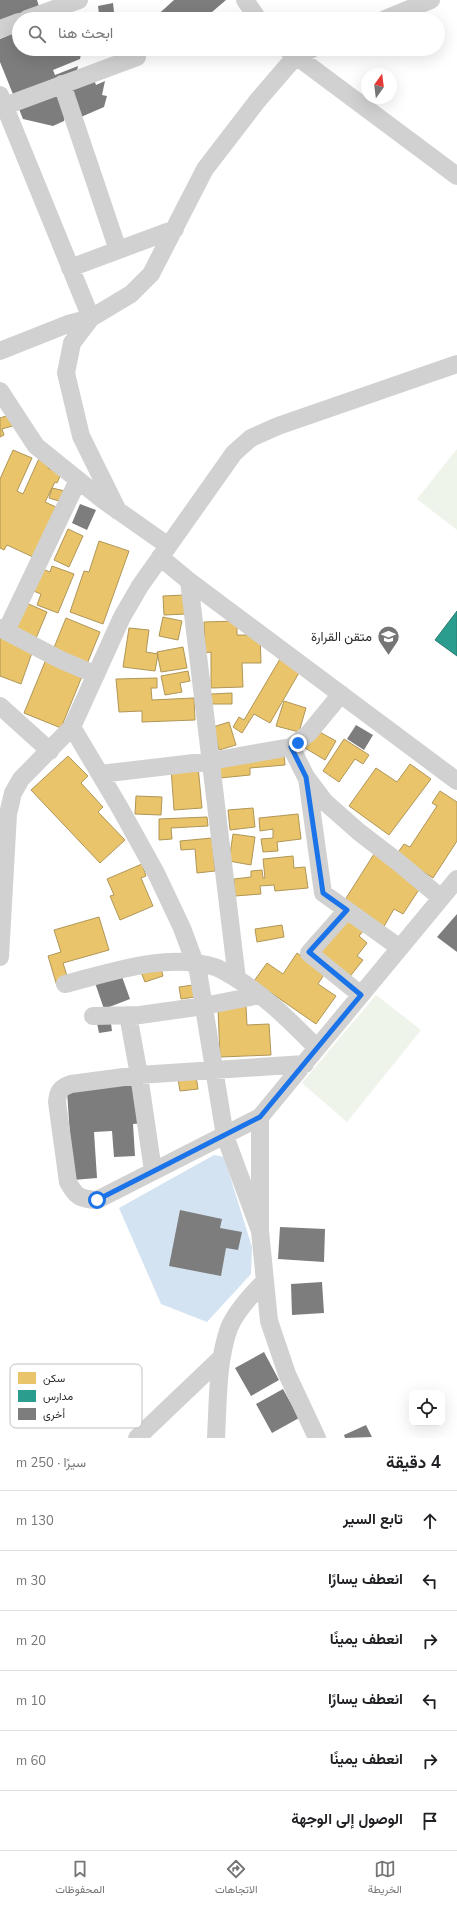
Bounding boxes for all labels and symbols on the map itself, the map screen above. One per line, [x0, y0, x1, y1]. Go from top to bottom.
north arrow [361, 68, 397, 104]
school or university icon: متقن القرارة [375, 623, 401, 656]
place label: متقن القرارة [311, 628, 372, 646]
route end [289, 734, 307, 752]
route start [88, 1191, 106, 1209]
legend [10, 1364, 142, 1428]
text: سكن [43, 1371, 66, 1386]
text: مدارس [43, 1389, 73, 1404]
text: أخرى [43, 1407, 65, 1422]

